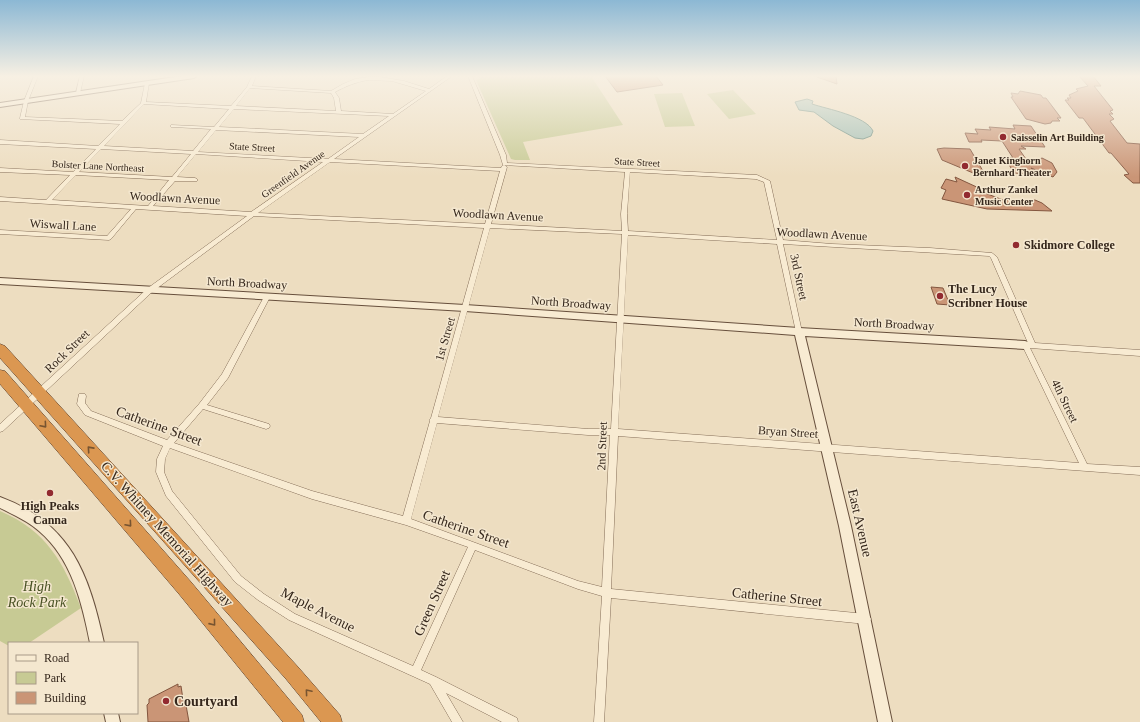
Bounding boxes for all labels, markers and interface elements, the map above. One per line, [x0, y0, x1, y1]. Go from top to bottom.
marker: Saisselin Art Building [998, 132, 1008, 142]
place label: Saisselin Art Building [1011, 132, 1104, 143]
street label: State Street [229, 140, 275, 154]
street label: Greenfield Avenue [259, 148, 327, 200]
street label: State Street [614, 155, 660, 169]
place label: Janet Kinghorn Bernhard Theater [973, 155, 1051, 178]
street label: Bolster Lane Northeast [51, 158, 145, 174]
marker: Janet Kinghorn Bernhard Theater [960, 161, 970, 171]
place label: Arthur Zankel Music Center [975, 184, 1038, 207]
street label: Woodlawn Avenue [129, 189, 221, 207]
marker: Arthur Zankel Music Center [962, 190, 972, 200]
street label: Woodlawn Avenue [452, 206, 544, 224]
street label: Wiswall Lane [29, 216, 97, 234]
street label: Woodlawn Avenue [776, 225, 868, 243]
place label: Skidmore College [1024, 238, 1115, 252]
marker: Skidmore College [1011, 240, 1021, 250]
street label: 3rd Street [787, 253, 811, 302]
street label: North Broadway [207, 274, 287, 292]
place label: The Lucy Scribner House [948, 282, 1028, 310]
marker: The Lucy Scribner House [935, 291, 945, 301]
street label: North Broadway [530, 293, 612, 313]
street label: 1st Street [432, 315, 458, 363]
street label: North Broadway [854, 315, 934, 333]
street label: Rock Street [42, 326, 93, 376]
street label: 4th Street [1049, 377, 1082, 425]
street label: Catherine Street [114, 403, 204, 449]
one-way arrow [39, 421, 46, 428]
street label: 2nd Street [594, 421, 610, 471]
street label: Bryan Street [757, 423, 819, 441]
one-way arrow [88, 446, 95, 454]
street label: C.V. Whitney Memorial Highway [98, 459, 236, 609]
marker: High Peaks Canna [45, 488, 55, 498]
street label: East Avenue [845, 488, 875, 558]
place label: High Peaks Canna [21, 499, 80, 527]
street label: Catherine Street [421, 507, 511, 551]
one-way arrow [124, 519, 131, 526]
street label: Green Street [411, 568, 453, 638]
park label: High Rock Park [7, 579, 67, 610]
street label: Maple Avenue [279, 585, 357, 635]
street label: Catherine Street [731, 585, 823, 609]
one-way arrow [209, 618, 216, 625]
legend [8, 642, 138, 714]
text: Road [44, 651, 69, 665]
text: Park [44, 671, 66, 685]
one-way arrow [305, 689, 312, 697]
text: Building [44, 691, 86, 705]
place label: Courtyard [174, 694, 238, 709]
marker: Courtyard [161, 696, 171, 706]

